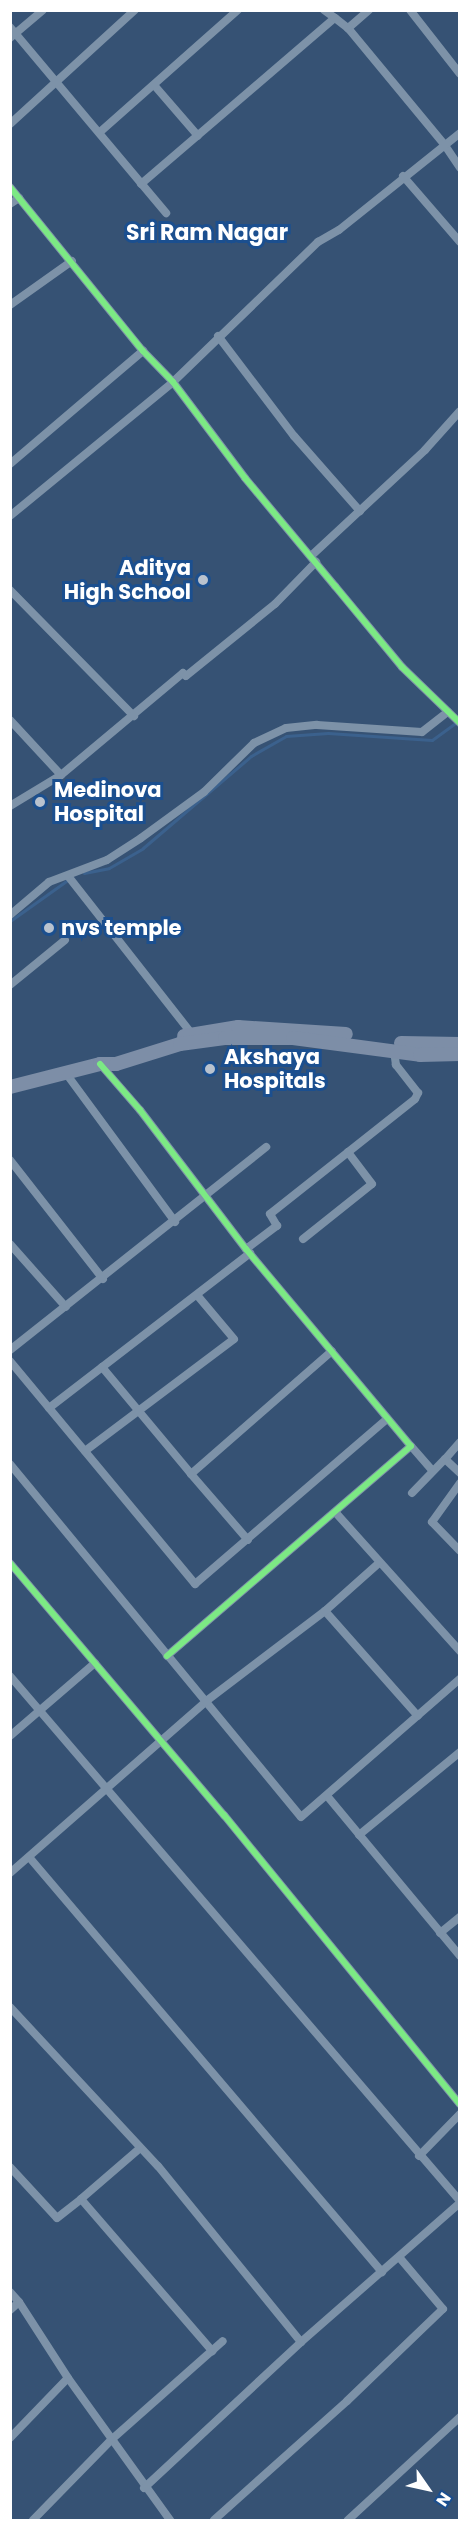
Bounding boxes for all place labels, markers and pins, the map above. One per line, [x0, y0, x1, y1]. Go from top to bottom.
place label: Aditya High School [64, 555, 191, 605]
marker: Aditya High School [196, 573, 210, 587]
place label: Medinova Hospital [54, 777, 162, 827]
marker: Medinova Hospital [31, 793, 49, 811]
place label: nvs temple [61, 915, 182, 941]
marker: nvs temple [42, 921, 56, 935]
place label: Akshaya Hospitals [224, 1044, 326, 1094]
marker: Akshaya Hospitals [201, 1060, 219, 1078]

